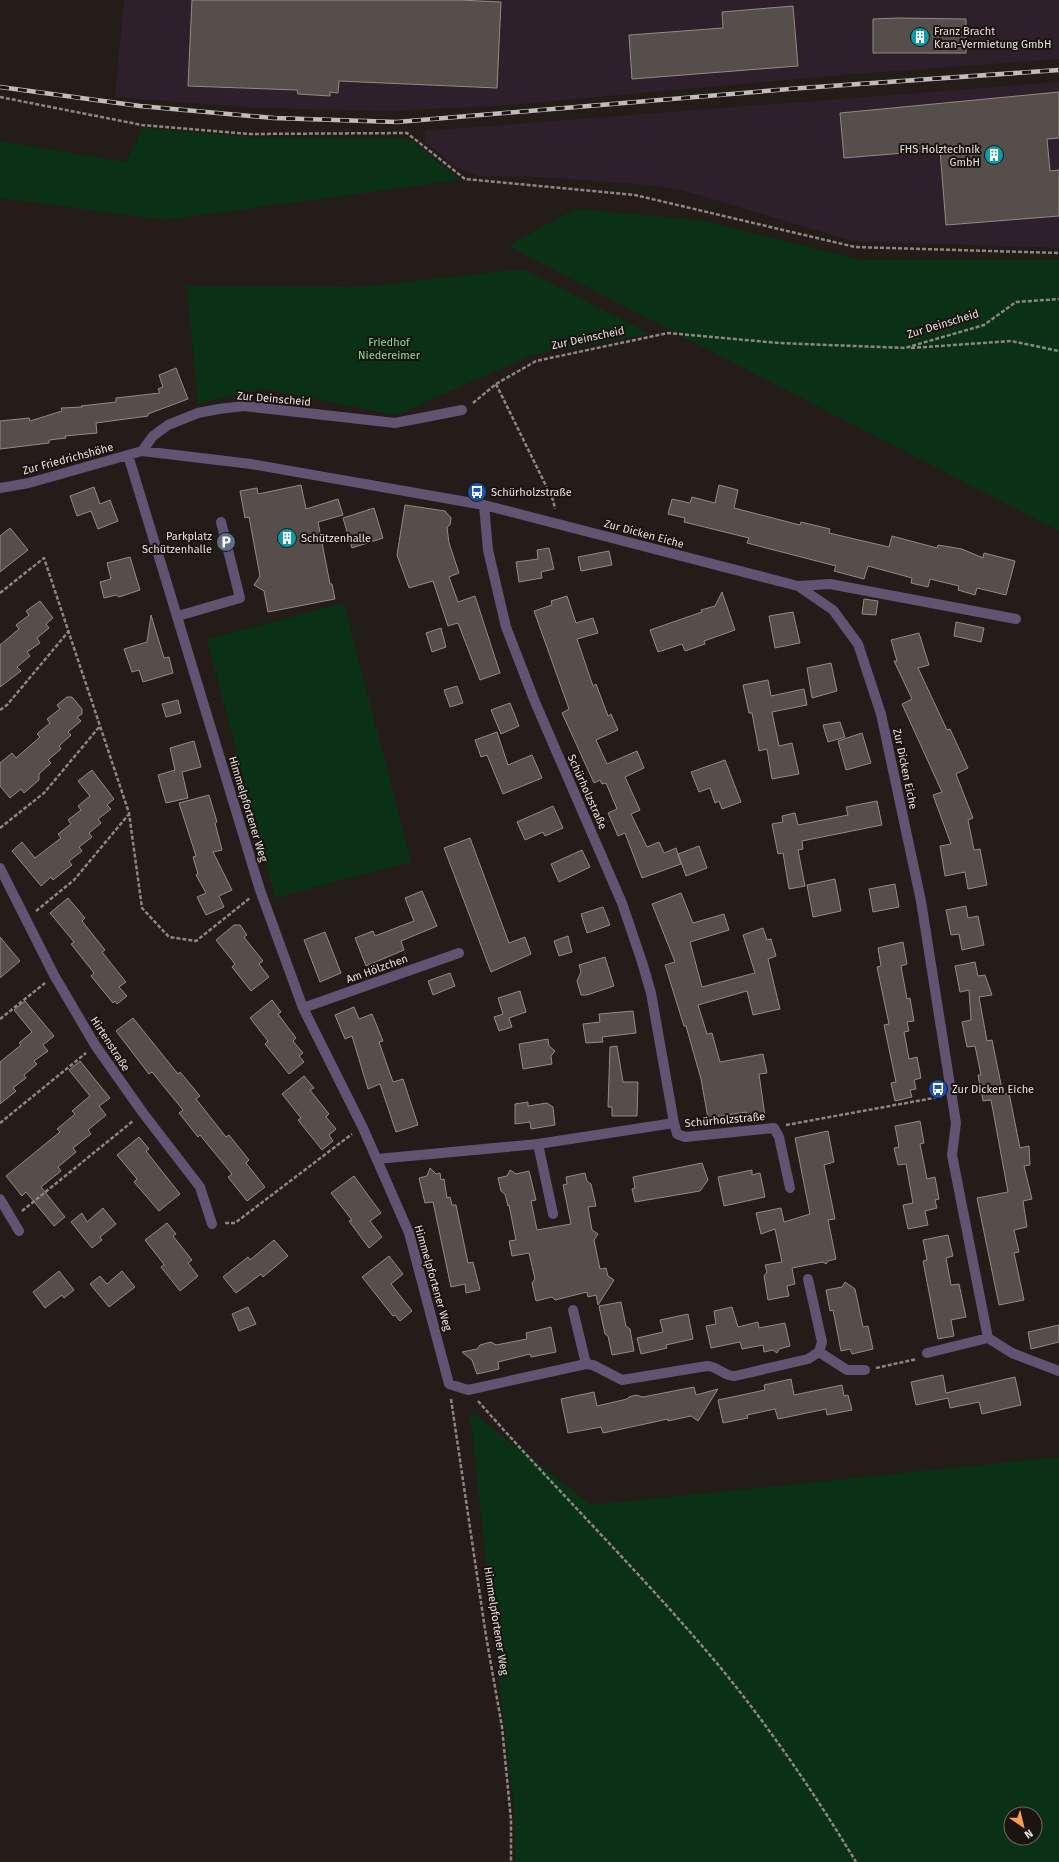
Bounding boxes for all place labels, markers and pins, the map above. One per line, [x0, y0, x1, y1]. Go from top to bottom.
place label: Franz Bracht Kran-Vermietung GmbH [934, 25, 1051, 51]
building icon: Franz Bracht Kran-Vermietung GmbH [909, 26, 931, 48]
place label: FHS Holztechnik GmbH [899, 143, 980, 169]
building icon: FHS Holztechnik GmbH [983, 144, 1005, 166]
bus stop icon: Schürholzstraße [466, 481, 488, 503]
place label: Schürholzstraße [491, 486, 572, 499]
building icon: Schützenhalle [276, 527, 298, 549]
place label: Parkplatz Schützenhalle [142, 530, 212, 556]
parking icon: Parkplatz Schützenhalle [215, 531, 237, 553]
place label: Schützenhalle [301, 532, 371, 545]
bus stop icon: Zur Dicken Eiche [927, 1078, 949, 1100]
place label: Zur Dicken Eiche [952, 1083, 1034, 1096]

